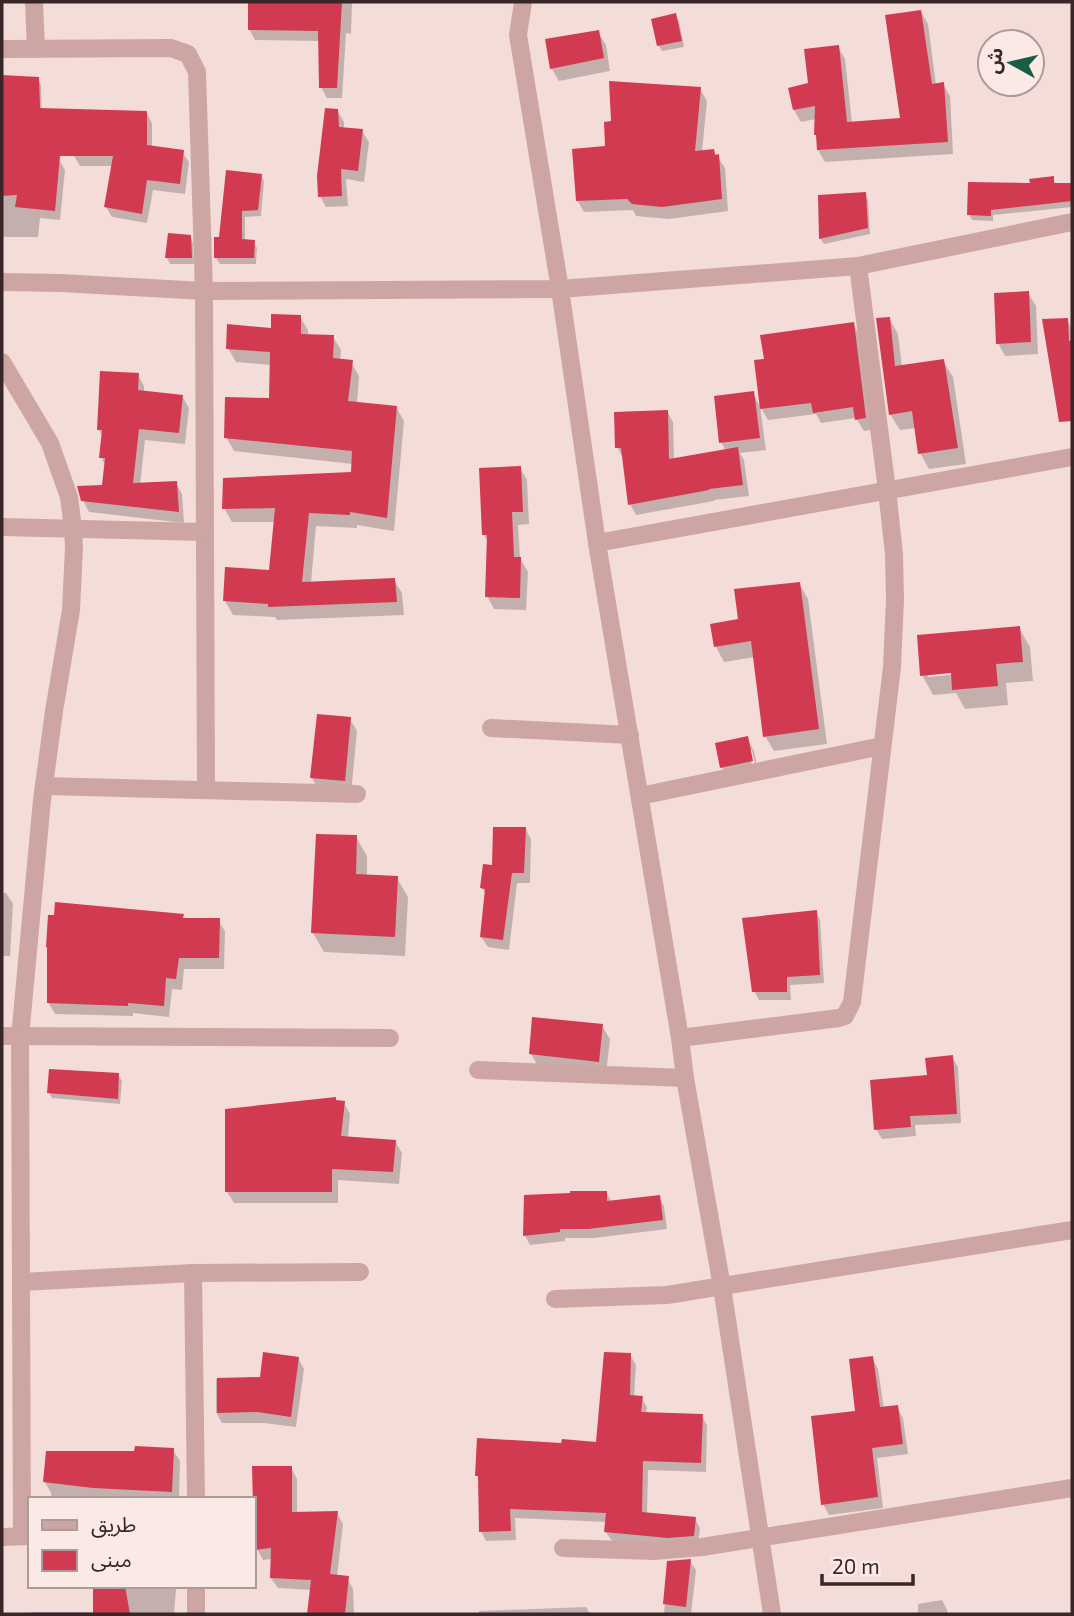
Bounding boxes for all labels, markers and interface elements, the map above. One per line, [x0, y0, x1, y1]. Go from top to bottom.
north arrow [976, 28, 1046, 98]
text: ش [980, 46, 1007, 75]
legend [28, 1497, 256, 1588]
text: طريق [91, 1511, 136, 1538]
scale bar [822, 1542, 913, 1586]
text: مبنى [91, 1546, 132, 1572]
text: 20 m [832, 1553, 880, 1578]

